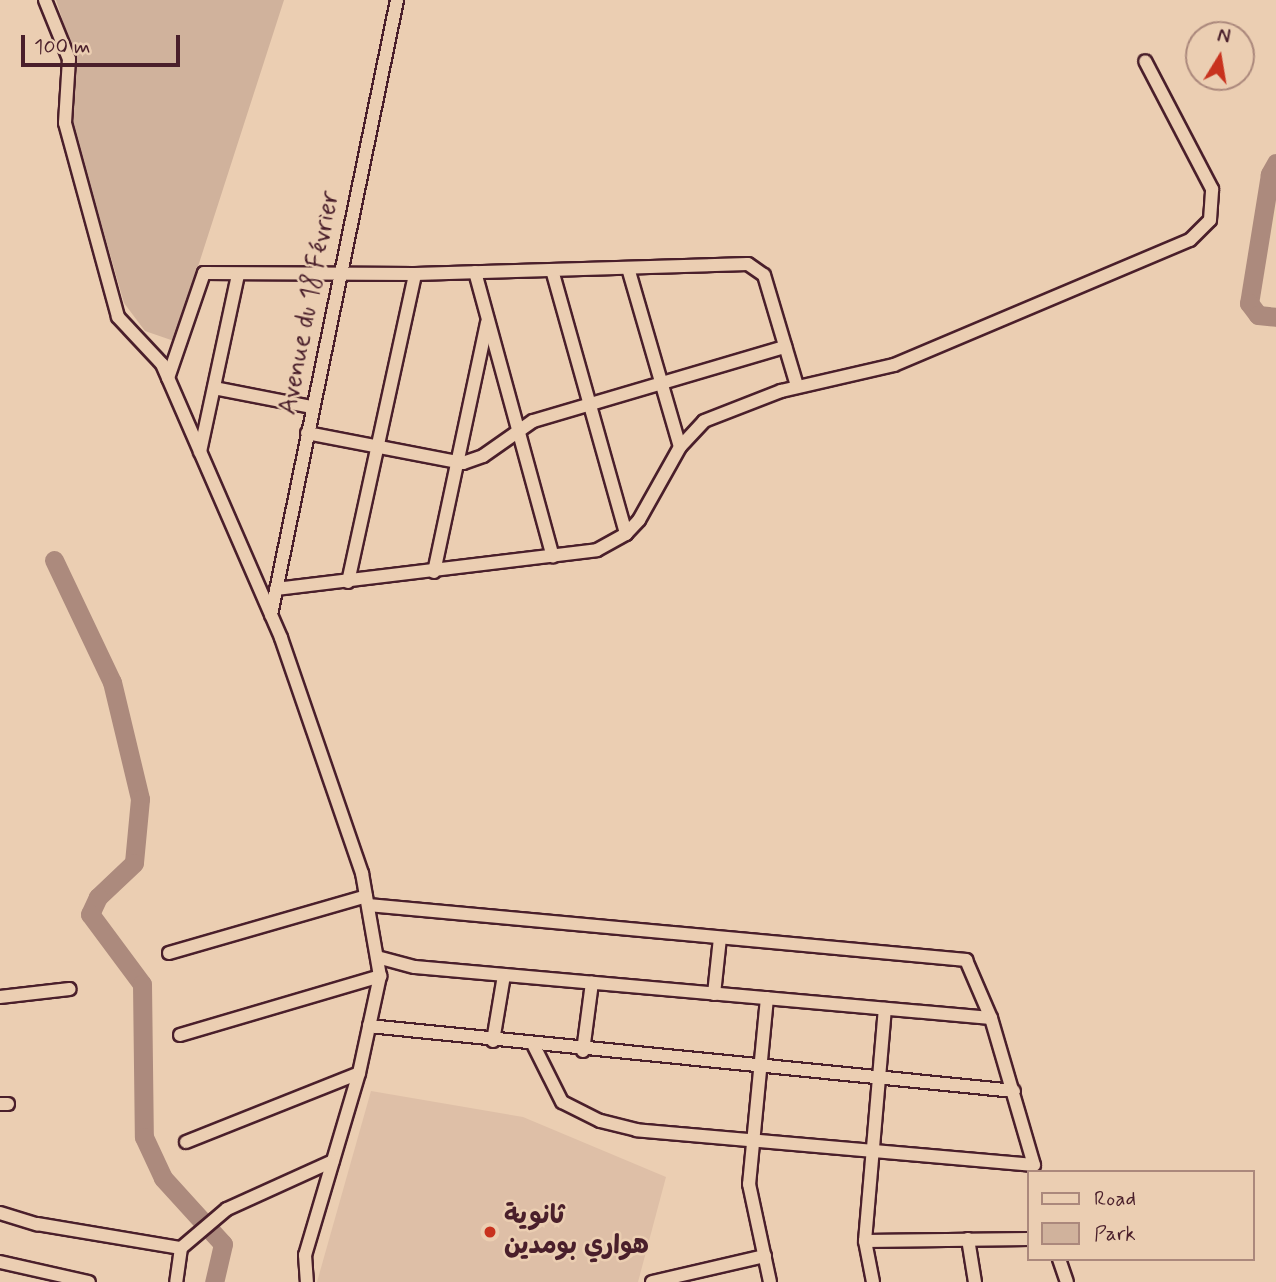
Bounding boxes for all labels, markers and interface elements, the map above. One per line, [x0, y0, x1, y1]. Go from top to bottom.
scale bar [24, 21, 184, 65]
north arrow [1185, 21, 1255, 91]
text: N [1215, 23, 1232, 50]
text: 100 m [34, 33, 90, 61]
street label: Avenue du 18 Février [273, 187, 347, 419]
legend [1028, 1170, 1255, 1261]
text: Road [1094, 1185, 1136, 1213]
place label: ثانوية هواري بومدين [504, 1201, 649, 1262]
text: Park [1094, 1220, 1136, 1248]
marker: ثانوية هواري بومدين [482, 1224, 498, 1240]

